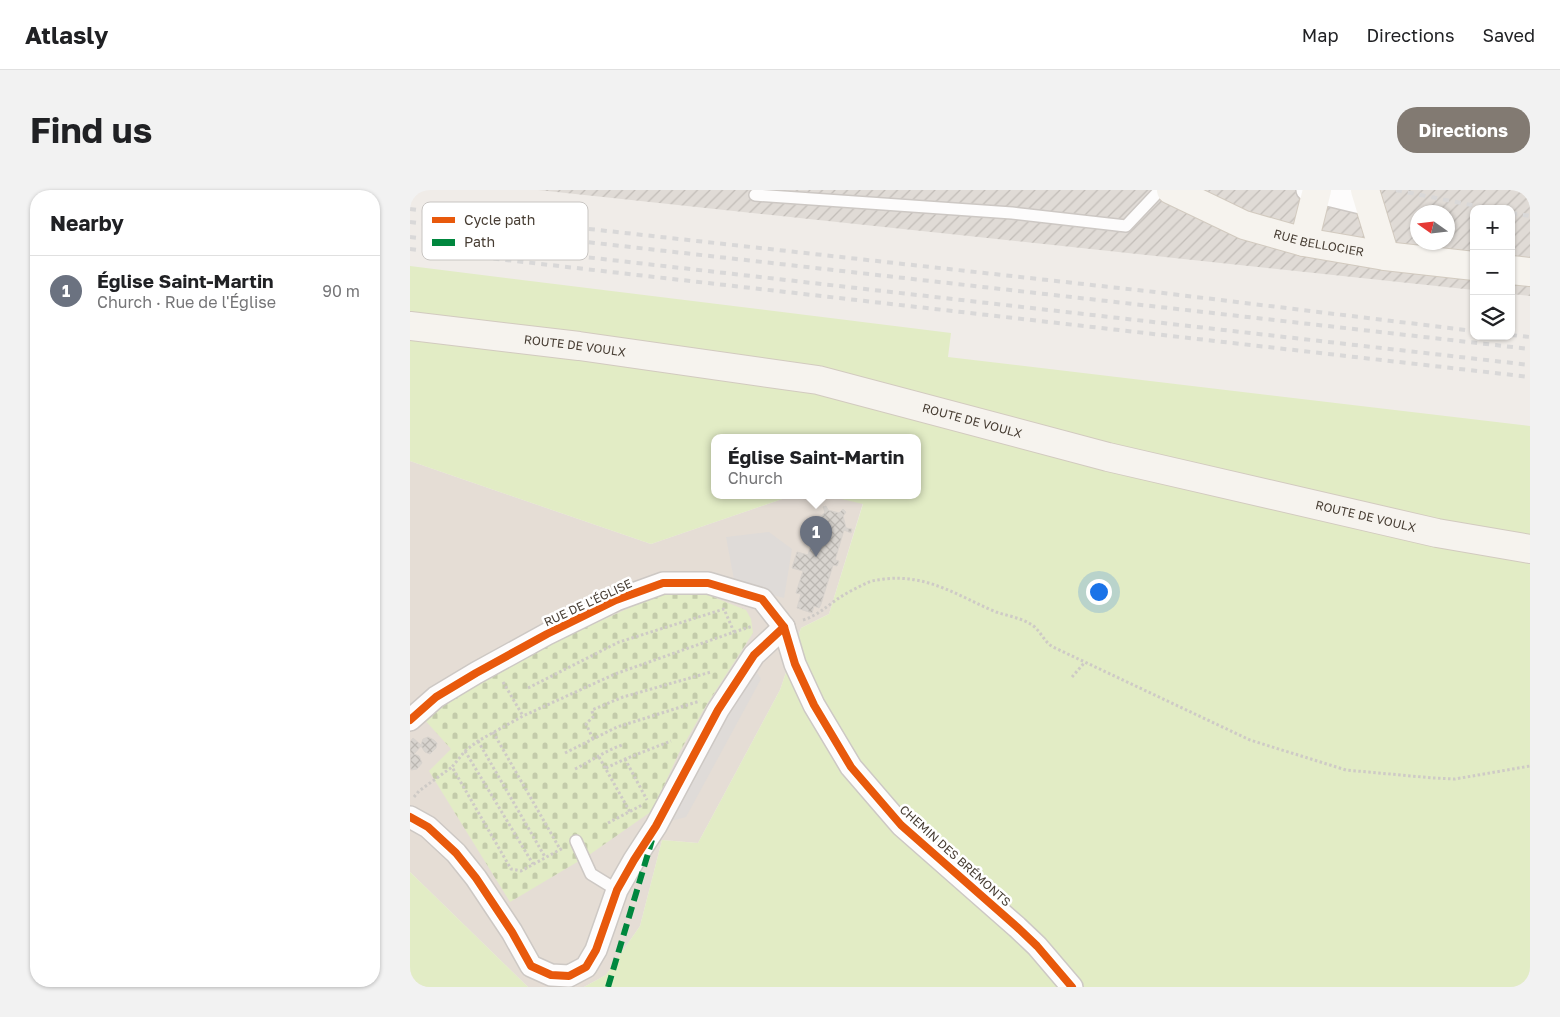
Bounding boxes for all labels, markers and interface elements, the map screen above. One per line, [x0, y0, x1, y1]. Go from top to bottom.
text: Atlasly [25, 20, 108, 49]
text: Map [1302, 24, 1338, 46]
text: Directions [1366, 24, 1454, 46]
text: Saved [1482, 24, 1535, 46]
button: Directions [1397, 107, 1530, 153]
text: Find us [30, 109, 152, 151]
legend [422, 202, 588, 260]
north arrow [1410, 205, 1455, 250]
map controls [1470, 205, 1515, 340]
button: + [1470, 205, 1515, 250]
text: Nearby [50, 210, 124, 236]
text: Cycle path [464, 211, 535, 228]
street label: RUE BELLOCIER [1272, 226, 1365, 259]
text: Path [464, 233, 495, 250]
button: − [1470, 250, 1515, 295]
text: Église Saint-Martin [97, 269, 274, 292]
text: 1 [62, 281, 70, 301]
text: 90 m [322, 281, 360, 301]
text: Church · Rue de l'Église [97, 292, 276, 312]
button: layers [1470, 295, 1515, 340]
street label: ROUTE DE VOULX [523, 332, 627, 360]
street label: ROUTE DE VOULX [921, 400, 1024, 441]
popup [711, 434, 921, 499]
text: Église Saint-Martin [728, 445, 904, 468]
text: Church [728, 468, 783, 488]
street label: ROUTE DE VOULX [1314, 497, 1417, 535]
pin: 1 [800, 516, 832, 557]
street label: RUE DE L'ÉGLISE [541, 576, 634, 630]
your location [1086, 579, 1112, 605]
street label: CHEMIN DES BRÉMONTS [897, 802, 1014, 910]

